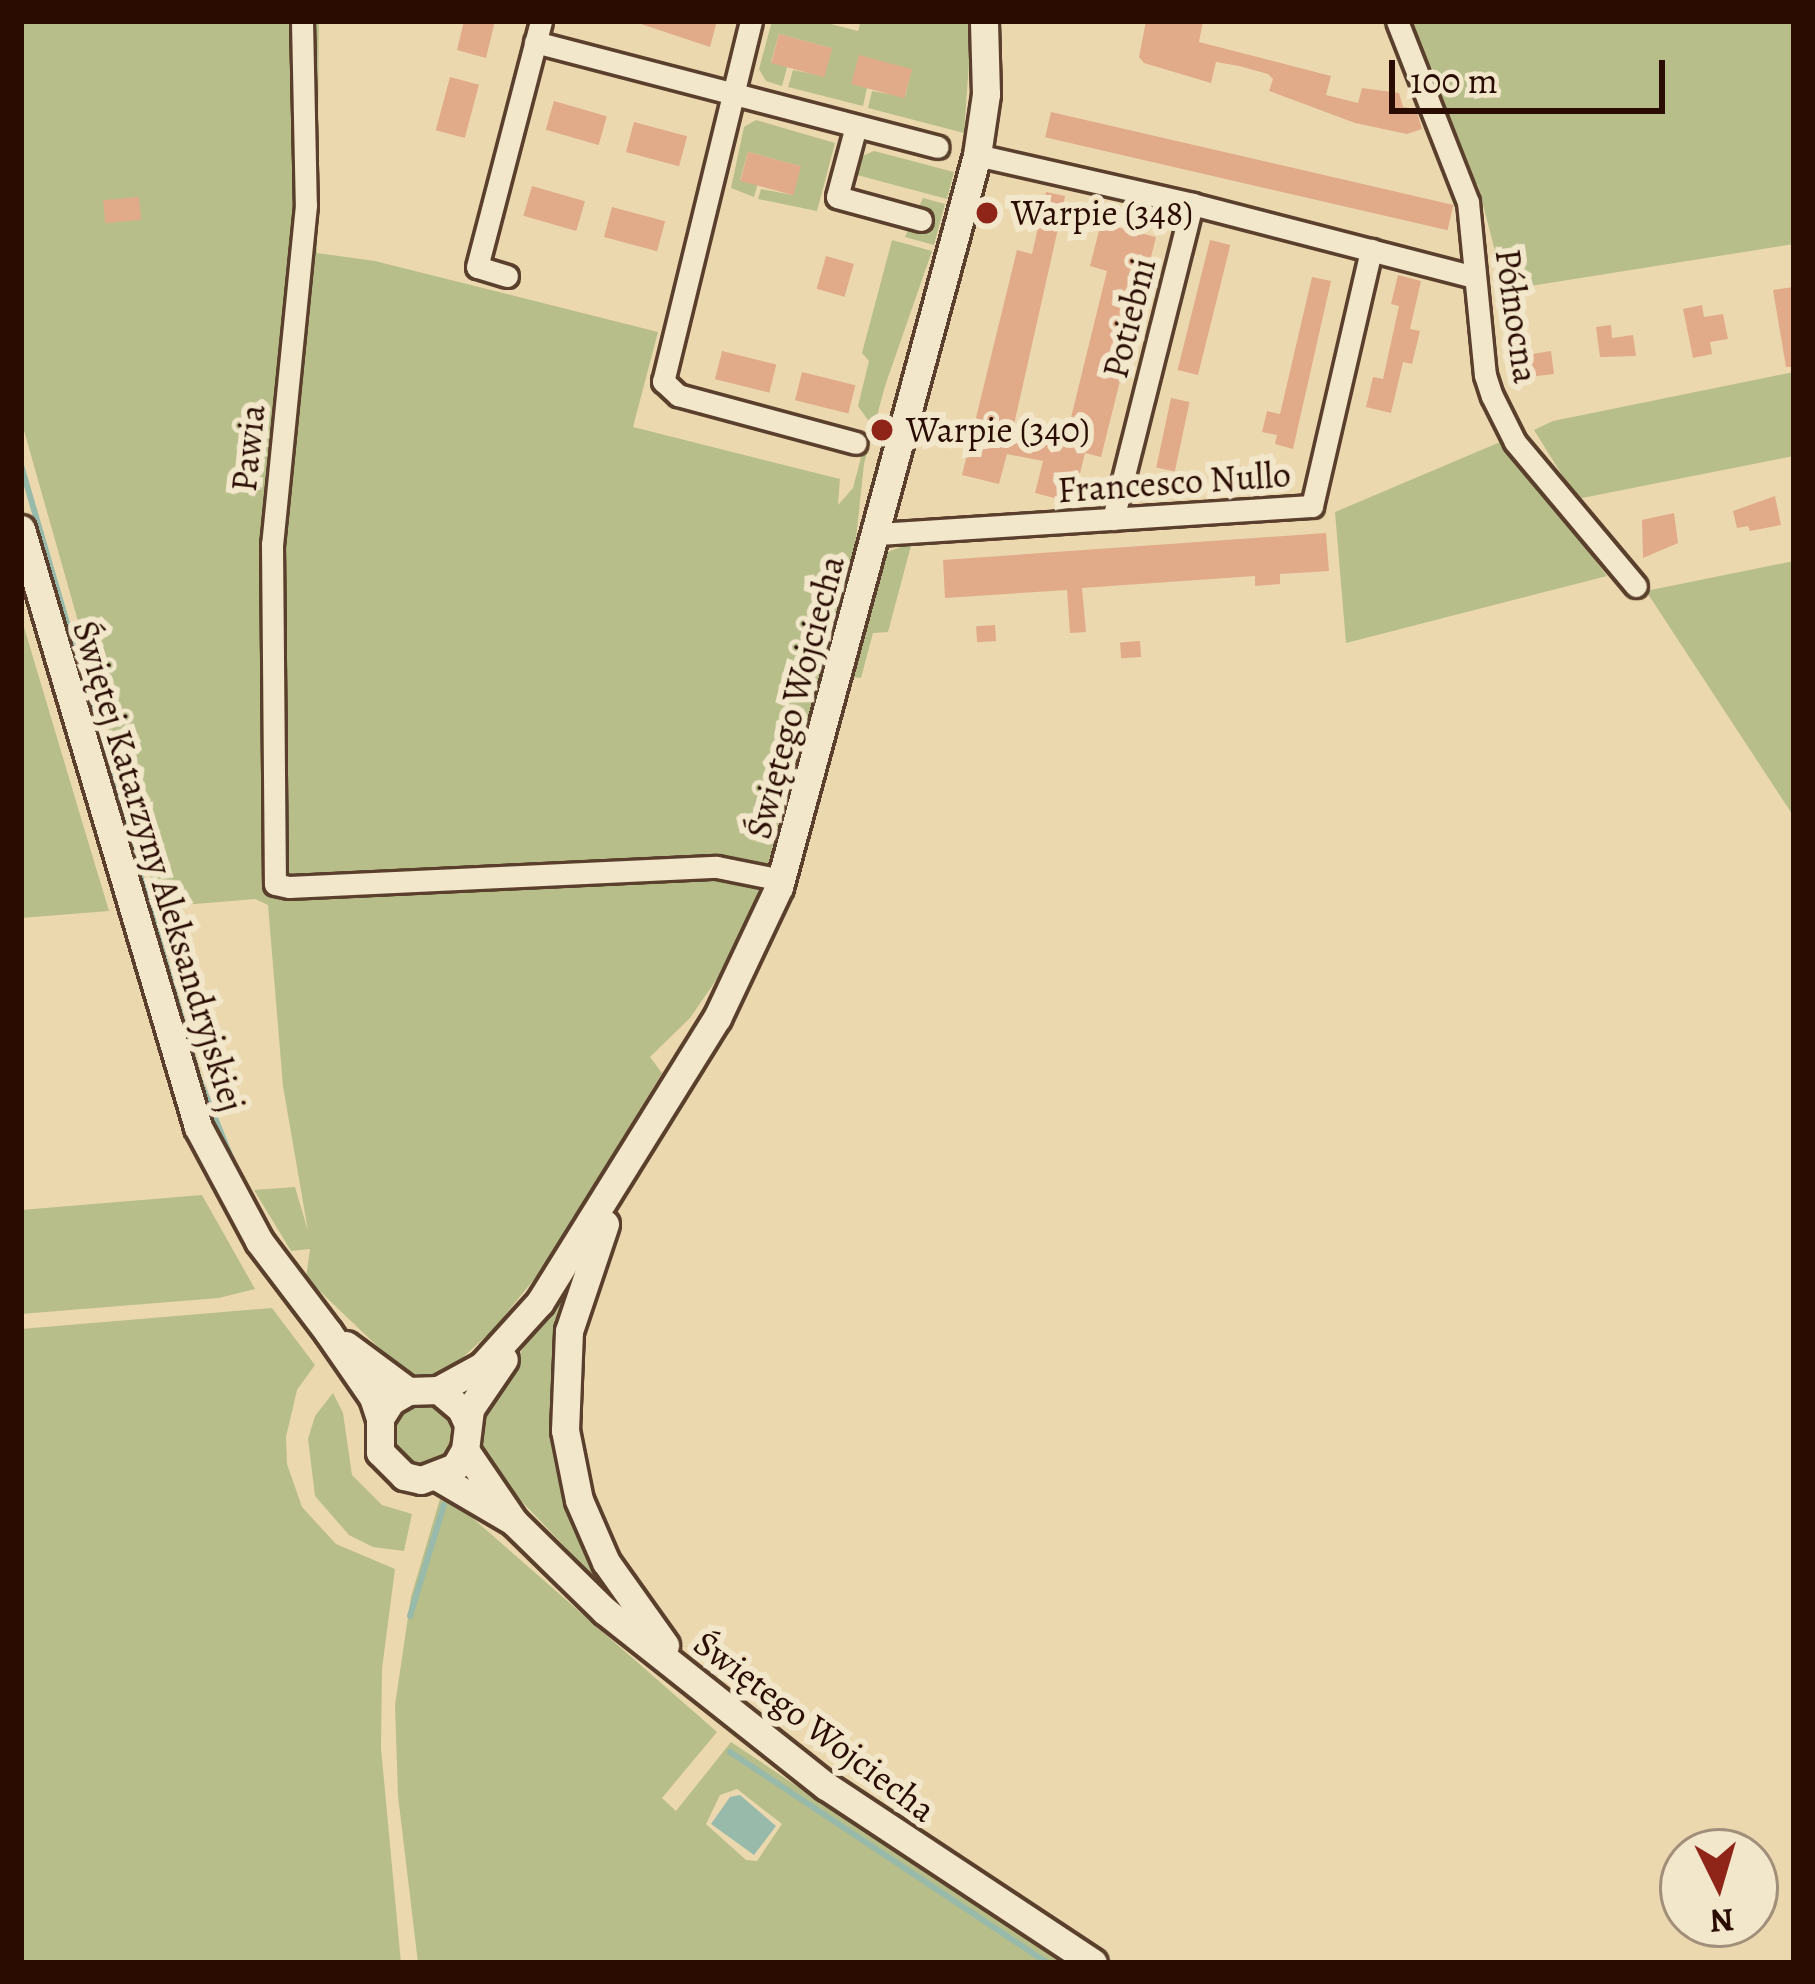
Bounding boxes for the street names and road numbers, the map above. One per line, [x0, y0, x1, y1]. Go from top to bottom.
street label: Północna [1486, 246, 1548, 386]
street label: Potiebni [1093, 253, 1165, 383]
street label: Pawia [222, 402, 274, 494]
street label: Francesco Nullo [1056, 452, 1292, 512]
street label: Świętego Wojciecha [736, 551, 854, 843]
street label: Świętej Katarzyny Aleksandryjskiej [64, 615, 254, 1117]
street label: Świętego Wojciecha [686, 1621, 944, 1831]

